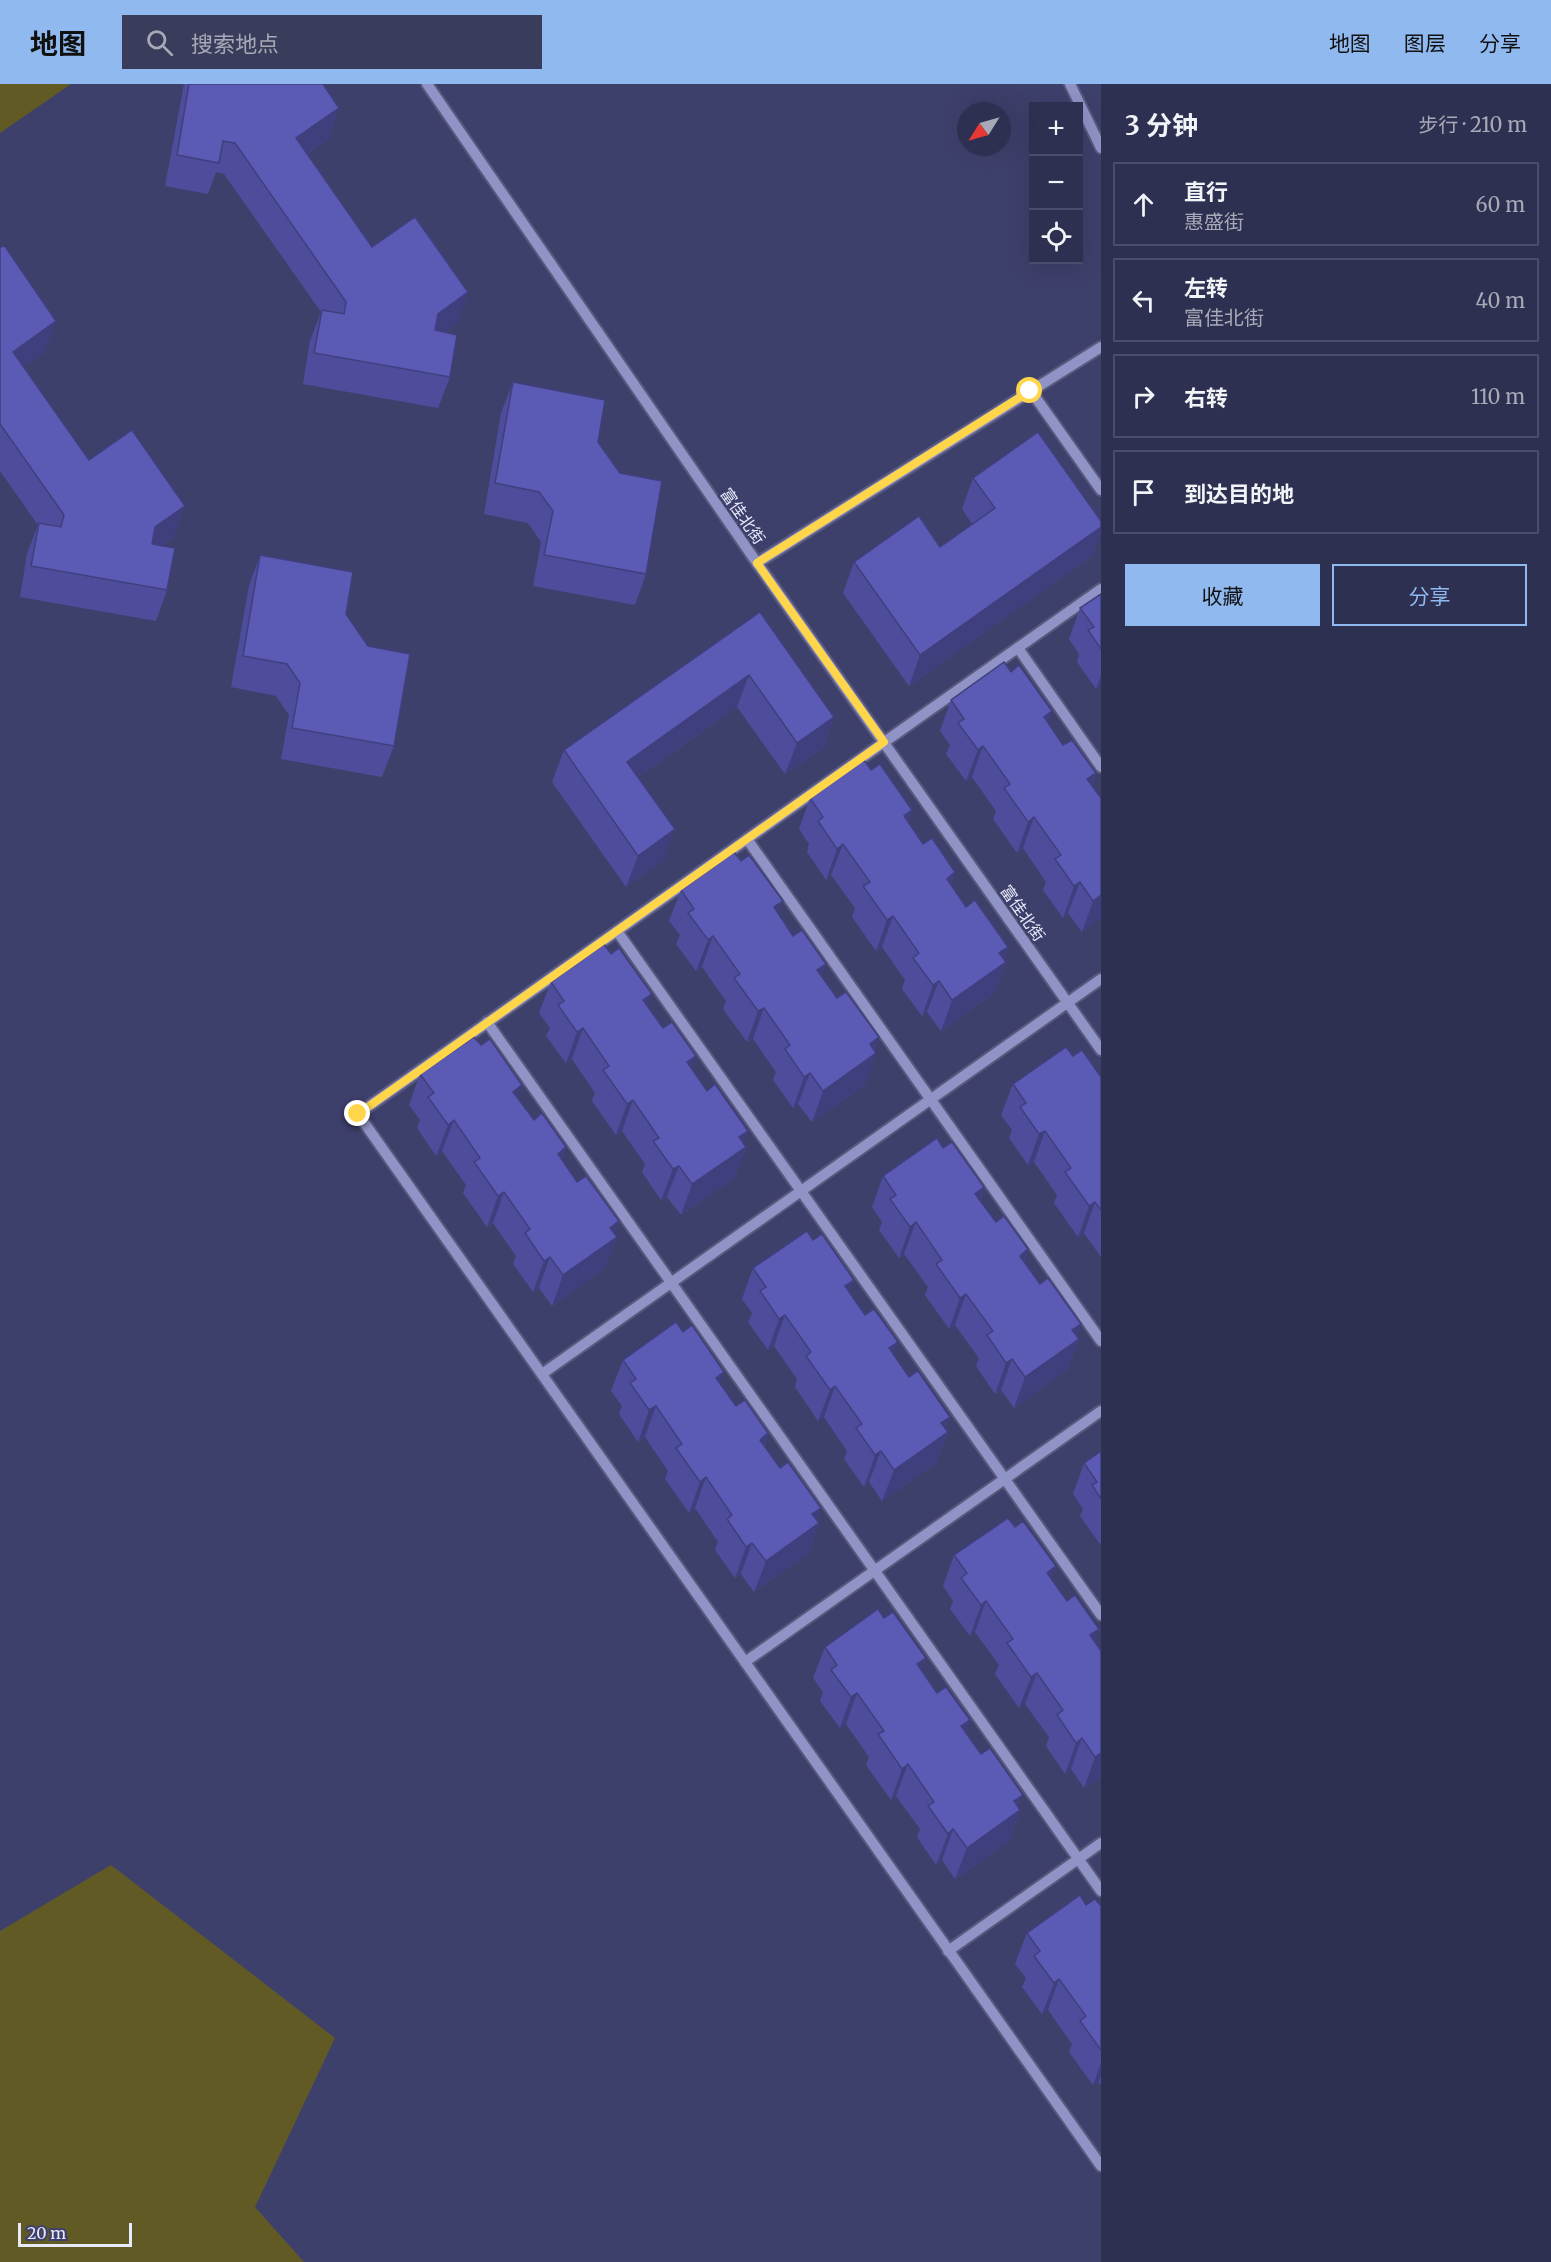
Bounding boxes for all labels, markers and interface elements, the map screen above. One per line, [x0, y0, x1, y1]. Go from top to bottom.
search box [122, 15, 542, 69]
text: 地图 [30, 26, 86, 62]
icon: search [143, 26, 176, 59]
text: 搜索地点 [191, 30, 279, 58]
text: 地图 [1329, 30, 1371, 57]
text: 图层 [1404, 30, 1446, 57]
text: 分享 [1479, 30, 1521, 57]
north arrow [957, 102, 1011, 156]
map controls [1029, 102, 1083, 264]
button: + [1029, 102, 1083, 156]
text: 3 分钟 [1125, 109, 1198, 142]
text: 步行 · 210 m [1418, 112, 1527, 137]
button: − [1029, 156, 1083, 210]
text: 直行 [1184, 178, 1228, 206]
icon: ahead [1127, 188, 1160, 221]
text: 60 m [1475, 192, 1525, 217]
text: 惠盛街 [1184, 209, 1244, 234]
button: locate [1029, 210, 1083, 264]
text: 左转 [1184, 274, 1228, 302]
icon: left [1127, 284, 1160, 317]
text: 40 m [1475, 288, 1525, 313]
text: 富佳北街 [1184, 305, 1264, 330]
route start [1016, 377, 1042, 403]
icon: right [1127, 380, 1160, 413]
text: 右转 [1184, 384, 1228, 412]
text: 110 m [1471, 384, 1525, 409]
icon: arrive [1127, 476, 1160, 509]
text: 到达目的地 [1184, 480, 1294, 508]
street label: 富佳北街 [716, 484, 770, 548]
button: 收藏 [1125, 564, 1320, 626]
button: 分享 [1332, 564, 1527, 626]
street label: 富佳北街 [996, 881, 1050, 945]
route end [344, 1100, 370, 1126]
scale bar [18, 2220, 132, 2248]
text: 20 m [27, 2223, 66, 2243]

